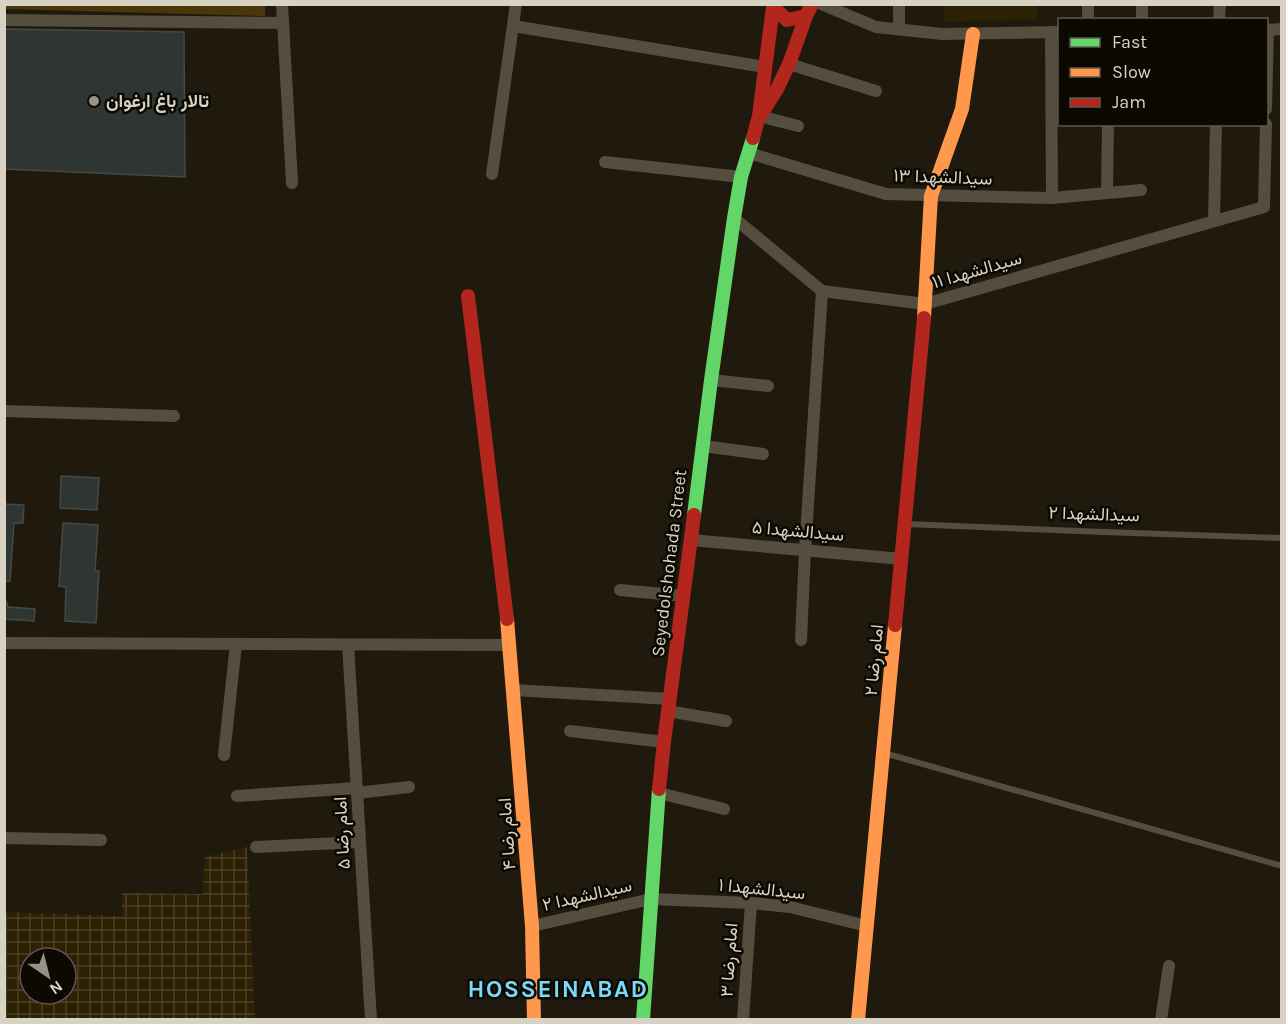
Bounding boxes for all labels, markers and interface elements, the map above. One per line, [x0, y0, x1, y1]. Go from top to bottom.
legend [1058, 18, 1268, 126]
text: Fast [1112, 31, 1147, 53]
text: Slow [1112, 61, 1151, 83]
place label: تالار باغ ارغوان [106, 90, 209, 113]
text: Jam [1112, 91, 1146, 113]
marker: تالار باغ ارغوان [87, 94, 101, 108]
street label: سیدالشهدا ۱۳ [893, 164, 993, 190]
street label: سیدالشهدا ۱۱ [930, 247, 1024, 293]
street label: Seyedolshohada Street [647, 468, 691, 658]
street label: سیدالشهدا ۲ [1048, 501, 1140, 527]
street label: سیدالشهدا ۵ [751, 516, 845, 546]
street label: امام رضا ۲ [860, 623, 889, 697]
street label: امام رضا ۵ [329, 796, 356, 870]
street label: امام رضا ۴ [493, 797, 522, 871]
street label: سیدالشهدا ۲ [540, 874, 634, 916]
street label: سیدالشهدا ۱ [718, 874, 806, 904]
street label: امام رضا ۳ [715, 922, 744, 998]
north arrow [18, 946, 78, 1006]
district label: HOSSEINABAD [467, 975, 649, 1003]
text: N [46, 977, 66, 999]

